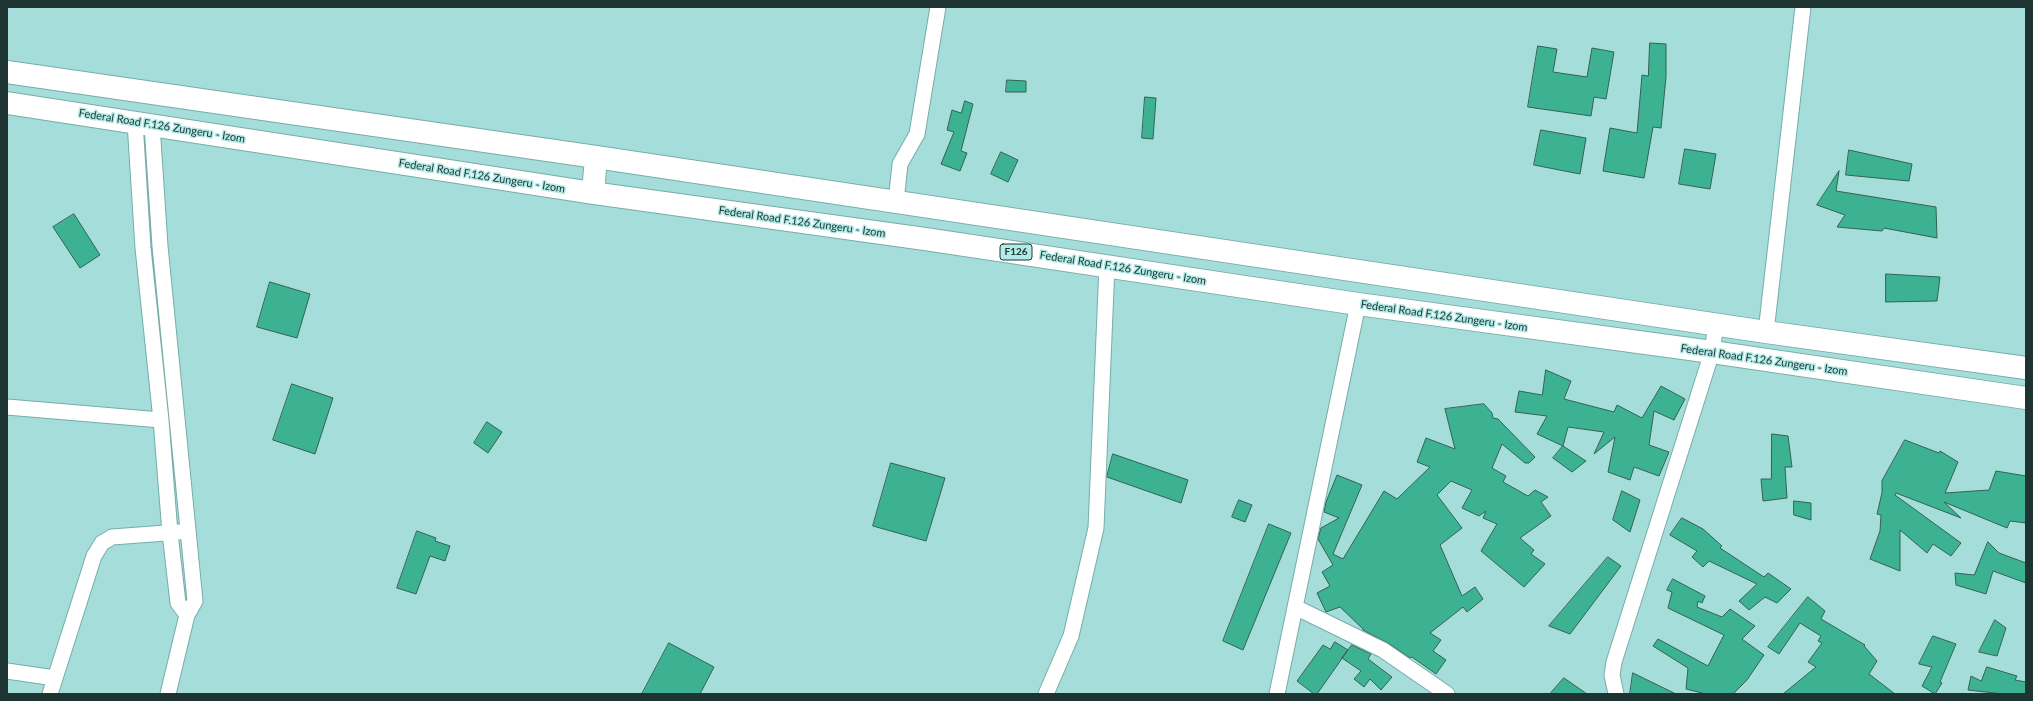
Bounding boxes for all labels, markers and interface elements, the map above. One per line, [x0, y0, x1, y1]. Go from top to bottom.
street label: Federal Road F.126 Zungeru - Izom [78, 106, 246, 146]
street label: Federal Road F.126 Zungeru - Izom [398, 156, 566, 196]
street label: Federal Road F.126 Zungeru - Izom [718, 204, 886, 240]
road number: F126 [1000, 244, 1032, 260]
street label: Federal Road F.126 Zungeru - Izom [1039, 248, 1207, 288]
street label: Federal Road F.126 Zungeru - Izom [1360, 298, 1528, 334]
street label: Federal Road F.126 Zungeru - Izom [1680, 342, 1848, 378]

